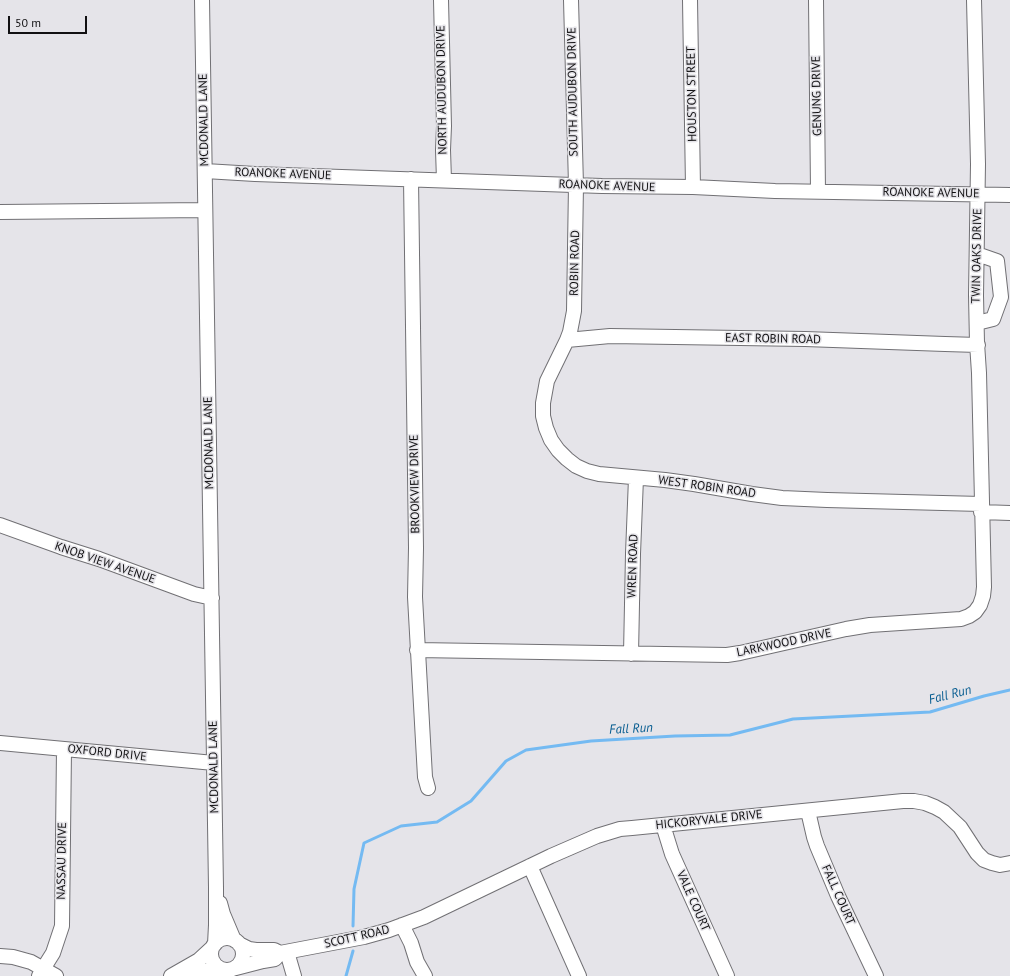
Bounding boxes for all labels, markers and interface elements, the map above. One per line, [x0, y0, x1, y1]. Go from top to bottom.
scale bar [10, 8, 89, 34]
text: 50 m [15, 15, 41, 30]
street label: NORTH AUDUBON DRIVE [434, 25, 450, 155]
street label: SOUTH AUDUBON DRIVE [565, 27, 581, 157]
street label: HOUSTON STREET [684, 46, 700, 142]
street label: GENUNG DRIVE [809, 56, 825, 136]
street label: MCDONALD LANE [196, 74, 212, 166]
street label: ROANOKE AVENUE [234, 165, 332, 183]
street label: ROANOKE AVENUE [558, 177, 656, 195]
street label: ROANOKE AVENUE [882, 185, 980, 201]
street label: TWIN OAKS DRIVE [969, 208, 985, 304]
street label: ROBIN ROAD [567, 230, 583, 296]
street label: EAST ROBIN ROAD [725, 331, 821, 347]
street label: MCDONALD LANE [201, 397, 217, 489]
street label: BROOKVIEW DRIVE [407, 434, 423, 534]
street label: WEST ROBIN ROAD [657, 473, 757, 501]
street label: WREN ROAD [625, 534, 641, 598]
street label: KNOB VIEW AVENUE [53, 539, 157, 587]
street label: LARKWOOD DRIVE [735, 626, 833, 660]
water label: Fall Run [927, 682, 973, 708]
water label: Fall Run [609, 720, 653, 738]
street label: MCDONALD LANE [206, 721, 222, 813]
street label: OXFORD DRIVE [67, 742, 147, 764]
street label: HICKORYVALE DRIVE [655, 807, 763, 833]
street label: NASSAU DRIVE [54, 822, 70, 900]
street label: FALL COURT [818, 863, 858, 927]
street label: VALE COURT [673, 868, 713, 934]
street label: SCOTT ROAD [323, 922, 391, 952]

